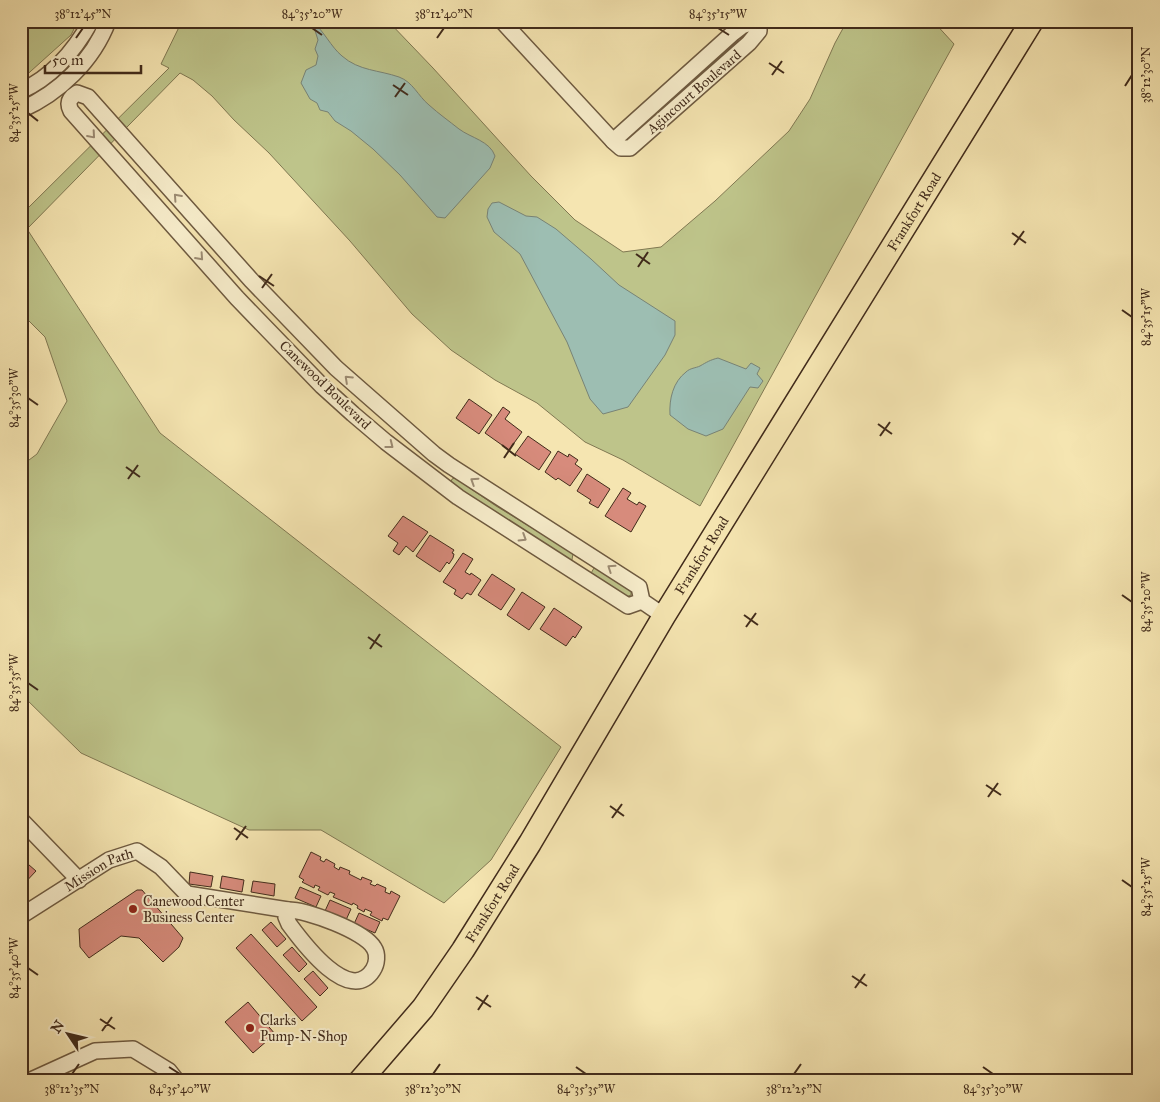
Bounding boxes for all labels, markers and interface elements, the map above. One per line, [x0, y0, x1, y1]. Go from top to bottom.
text: 38°12'45"N [54, 7, 112, 21]
text: 84°35'20"W [282, 7, 343, 21]
text: 38°12'40"N [415, 7, 473, 21]
text: 84°35'15"W [689, 7, 748, 21]
scale bar [45, 42, 141, 74]
street label: Agincourt Boulevard [643, 46, 745, 138]
text: 38°12'30"N [1139, 47, 1153, 103]
text: 50 m [52, 51, 84, 69]
text: 84°35'25"W [7, 83, 21, 143]
one-way arrow [87, 130, 96, 139]
street label: Frankfort Road [883, 169, 945, 254]
one-way arrow [174, 193, 183, 202]
one-way arrow [194, 251, 203, 260]
text: 84°35'15"W [1139, 287, 1153, 346]
street label: Canewood Boulevard [276, 337, 374, 433]
text: 84°35'30"W [7, 368, 21, 428]
one-way arrow [344, 376, 353, 385]
one-way arrow [384, 439, 393, 447]
one-way arrow [470, 478, 479, 487]
street label: Frankfort Road [671, 513, 732, 598]
one-way arrow [517, 531, 526, 541]
one-way arrow [607, 565, 617, 574]
text: 84°35'20"W [1139, 571, 1153, 632]
text: 84°35'35"W [7, 653, 21, 712]
street label: Mission Path [61, 844, 136, 895]
text: 84°35'25"W [1139, 857, 1153, 917]
street label: Frankfort Road [461, 861, 523, 945]
place label: Canewood Center Business Center [143, 893, 245, 926]
marker: Canewood Center Business Center [127, 903, 139, 915]
text: 84°35'40"W [7, 937, 21, 999]
north arrow [42, 1010, 92, 1060]
place label: Clarks Pump-N-Shop [260, 1012, 348, 1045]
text: N [47, 1017, 68, 1037]
marker: Clarks Pump-N-Shop [244, 1022, 256, 1034]
text: 38°12'35"N [44, 1082, 100, 1096]
text: 84°35'40"W [149, 1082, 211, 1096]
text: 38°12'30"N [405, 1082, 461, 1096]
text: 84°35'35"W [557, 1082, 616, 1096]
text: 38°12'25"N [766, 1082, 822, 1096]
text: 84°35'30"W [963, 1082, 1023, 1096]

